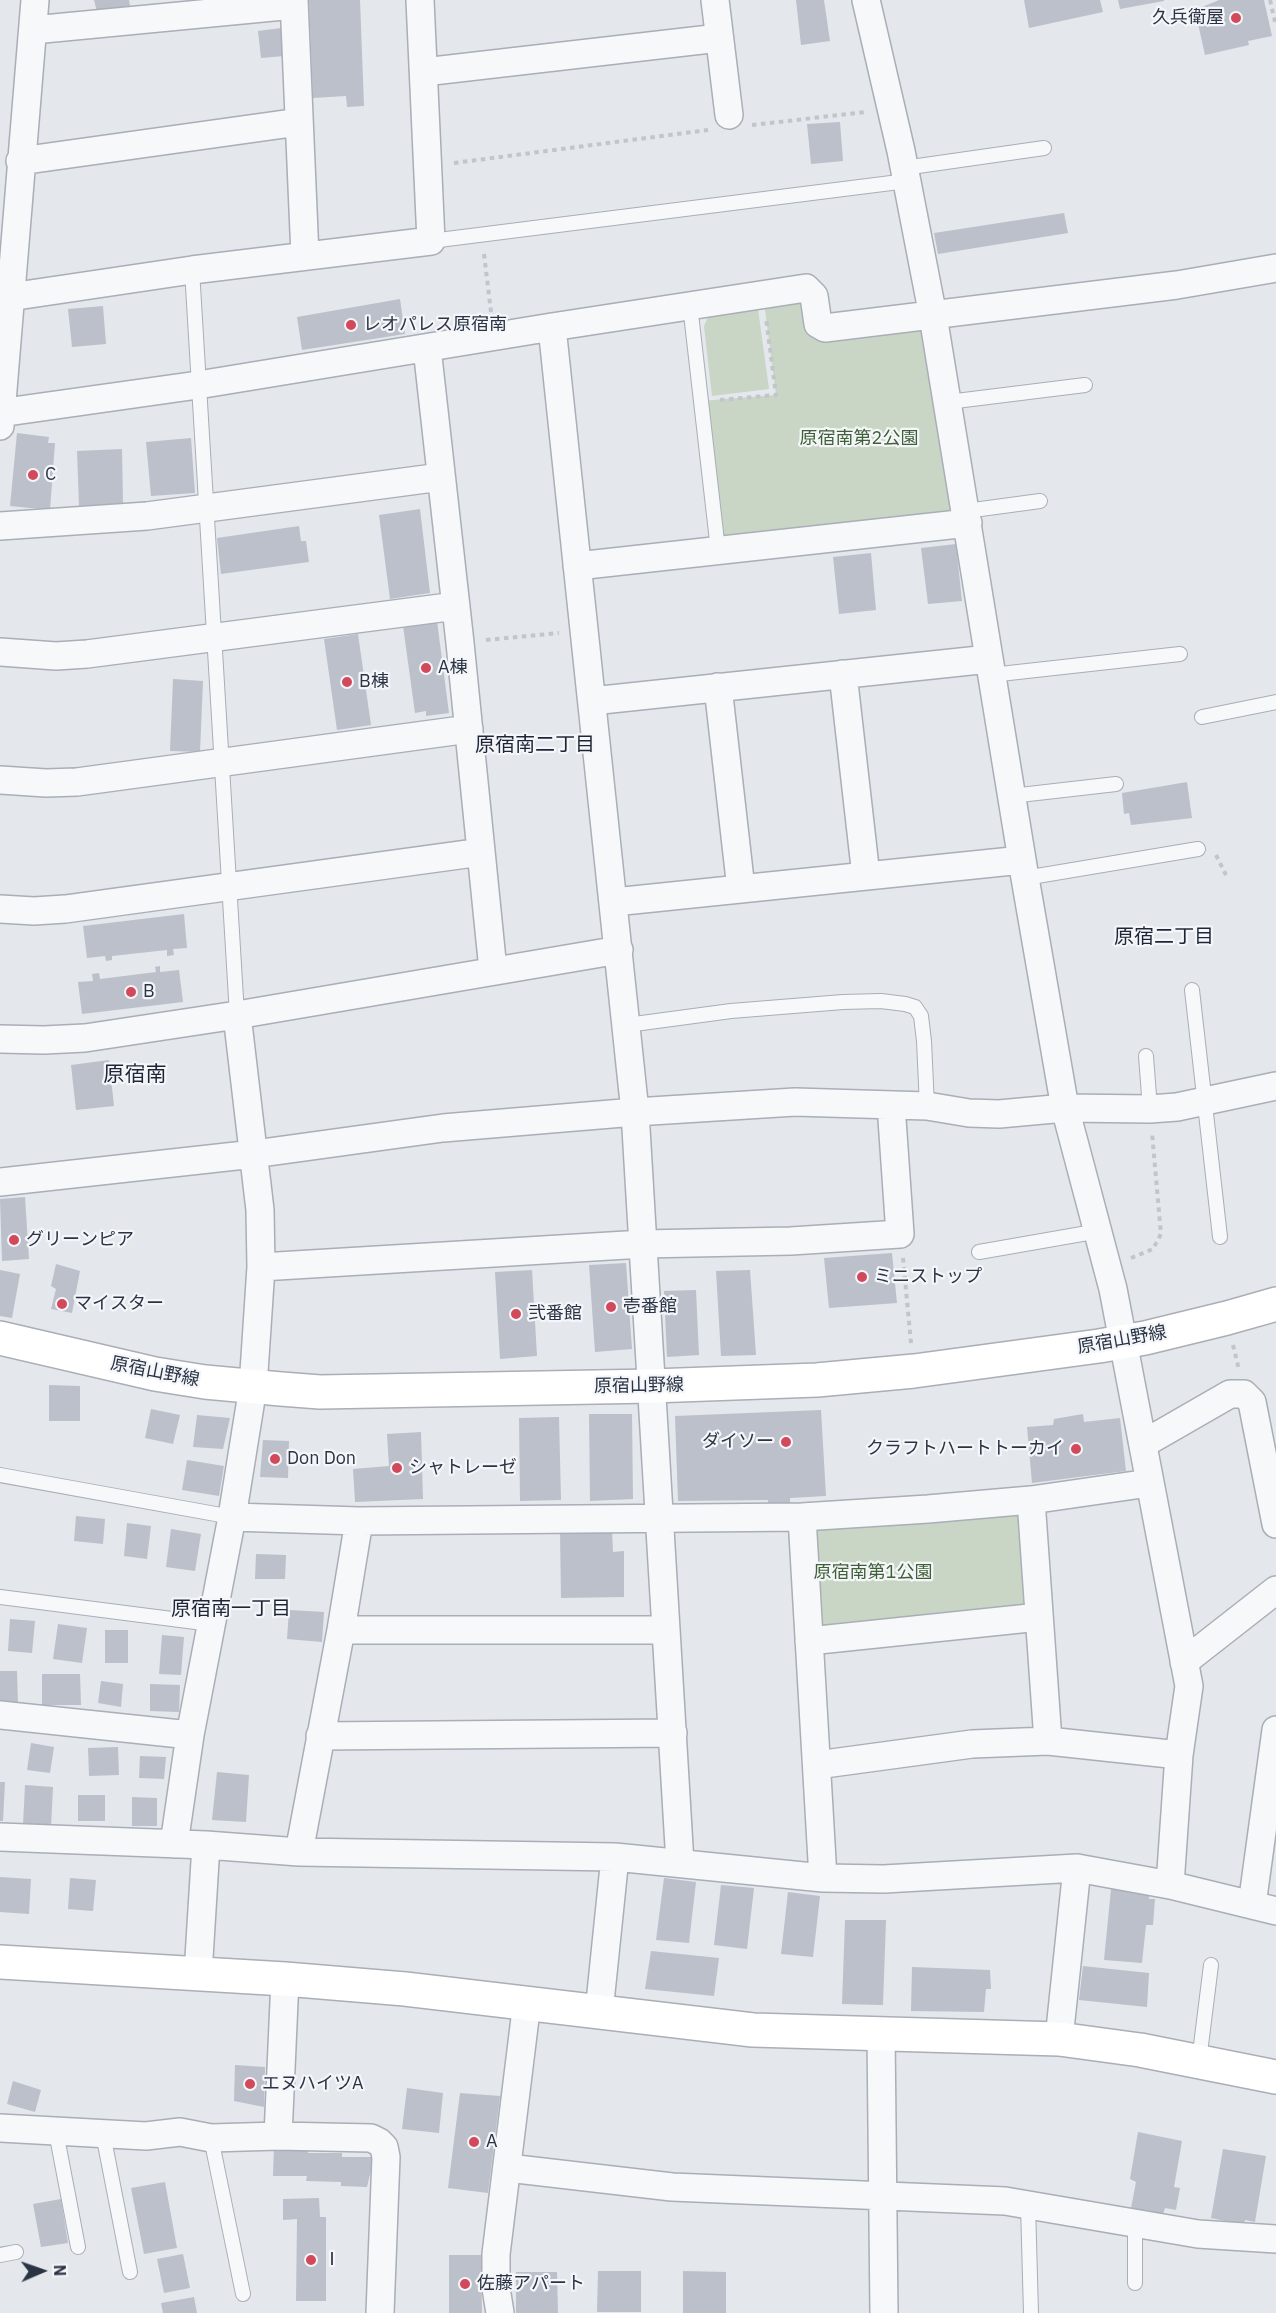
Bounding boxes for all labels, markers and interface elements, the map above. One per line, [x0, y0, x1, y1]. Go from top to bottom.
place label: 久兵衛屋 [1152, 7, 1224, 29]
marker: 久兵衛屋 [1229, 11, 1243, 25]
place label: レオパレス原宿南 [363, 314, 507, 336]
marker: レオパレス原宿南 [344, 318, 358, 332]
park label: 原宿南第2公園 [800, 428, 918, 450]
place label: C [45, 464, 56, 486]
marker: C [26, 468, 40, 482]
place label: A棟 [438, 657, 468, 679]
marker: A棟 [419, 661, 433, 675]
place label: B棟 [359, 671, 389, 693]
marker: B棟 [340, 675, 354, 689]
district label: 原宿南二丁目 [475, 733, 595, 757]
district label: 原宿二丁目 [1114, 925, 1214, 949]
place label: B [143, 981, 155, 1003]
marker: B [124, 985, 138, 999]
district label: 原宿南 [104, 1062, 166, 1088]
place label: グリーンピア [26, 1229, 134, 1251]
marker: グリーンピア [7, 1233, 21, 1247]
place label: ミニストップ [874, 1266, 982, 1288]
marker: ミニストップ [855, 1270, 869, 1284]
place label: マイスター [74, 1293, 164, 1315]
place label: 壱番館 [623, 1296, 677, 1318]
marker: マイスター [55, 1297, 69, 1311]
marker: 壱番館 [604, 1300, 618, 1314]
place label: 弐番館 [528, 1303, 582, 1325]
marker: 弐番館 [509, 1307, 523, 1321]
street label: 原宿山野線 [1076, 1322, 1168, 1358]
street label: 原宿山野線 [109, 1353, 201, 1391]
street label: 原宿山野線 [594, 1374, 684, 1398]
place label: ダイソー [702, 1431, 774, 1453]
marker: ダイソー [779, 1435, 793, 1449]
place label: クラフトハートトーカイ [866, 1438, 1064, 1460]
marker: クラフトハートトーカイ [1069, 1442, 1083, 1456]
place label: Don Don [287, 1448, 356, 1470]
marker: Don Don [268, 1452, 282, 1466]
place label: シャトレーゼ [409, 1457, 517, 1479]
marker: シャトレーゼ [390, 1461, 404, 1475]
park label: 原宿南第1公園 [814, 1562, 932, 1584]
district label: 原宿南一丁目 [171, 1597, 291, 1621]
place label: エヌハイツA [262, 2073, 364, 2095]
marker: エヌハイツA [243, 2077, 257, 2091]
place label: A [486, 2131, 498, 2153]
marker: A [467, 2135, 481, 2149]
north arrow [12, 2241, 72, 2301]
place label: Ⅰ [323, 2249, 341, 2271]
marker: Ⅰ [304, 2253, 318, 2267]
text: N [50, 2264, 70, 2277]
place label: 佐藤アパート [477, 2273, 585, 2295]
marker: 佐藤アパート [458, 2277, 472, 2291]

